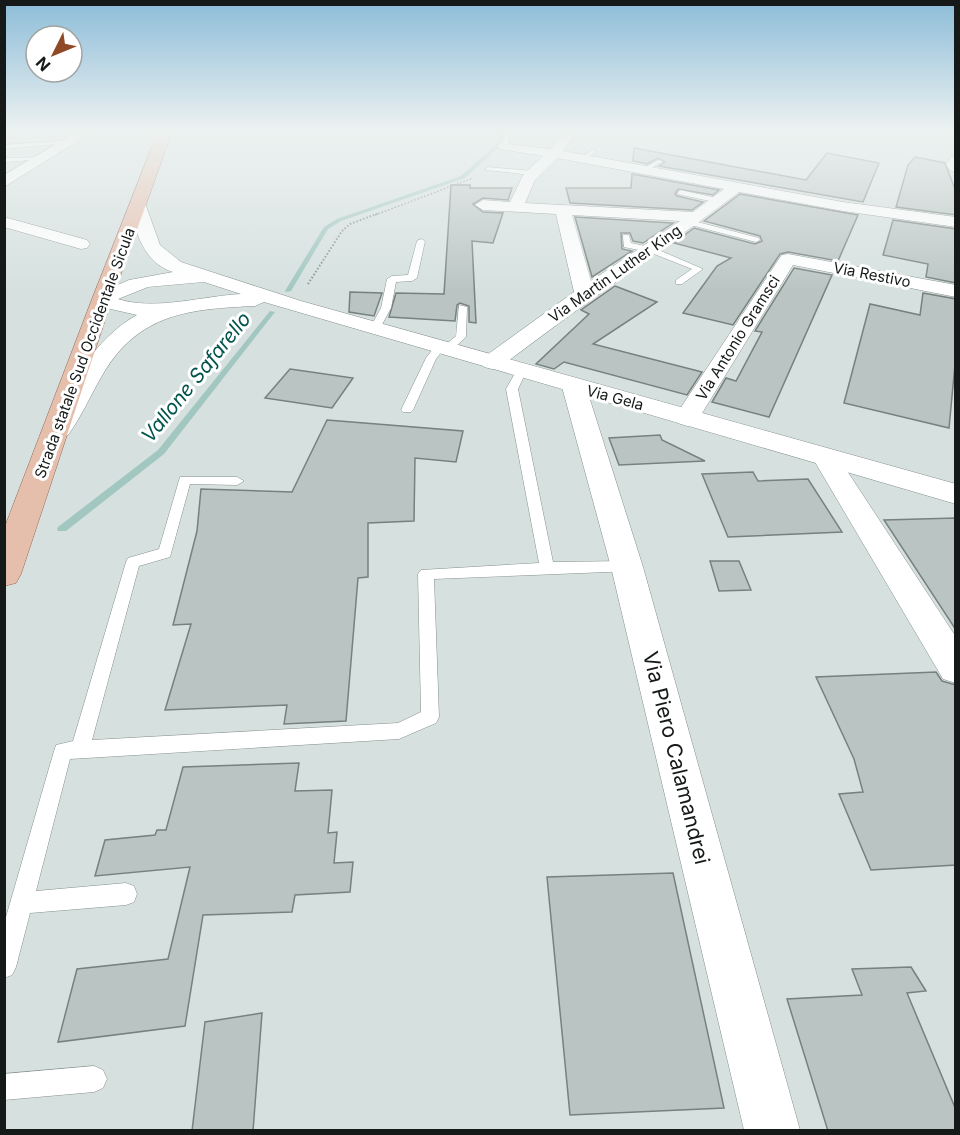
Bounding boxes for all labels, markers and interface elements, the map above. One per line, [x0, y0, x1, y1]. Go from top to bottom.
north arrow [24, 24, 84, 84]
text: N [32, 53, 55, 76]
street label: Via Martin Luther King [545, 221, 685, 327]
street label: Strada statale Sud Occidentale Sicula [30, 225, 139, 481]
street label: Via Restivo [832, 258, 912, 291]
street label: Via Antonio Gramsci [691, 272, 784, 404]
water label: Vallone Safarello [136, 307, 256, 447]
street label: Via Gela [584, 381, 646, 414]
street label: Via Piero Calamandrei [638, 649, 715, 867]

